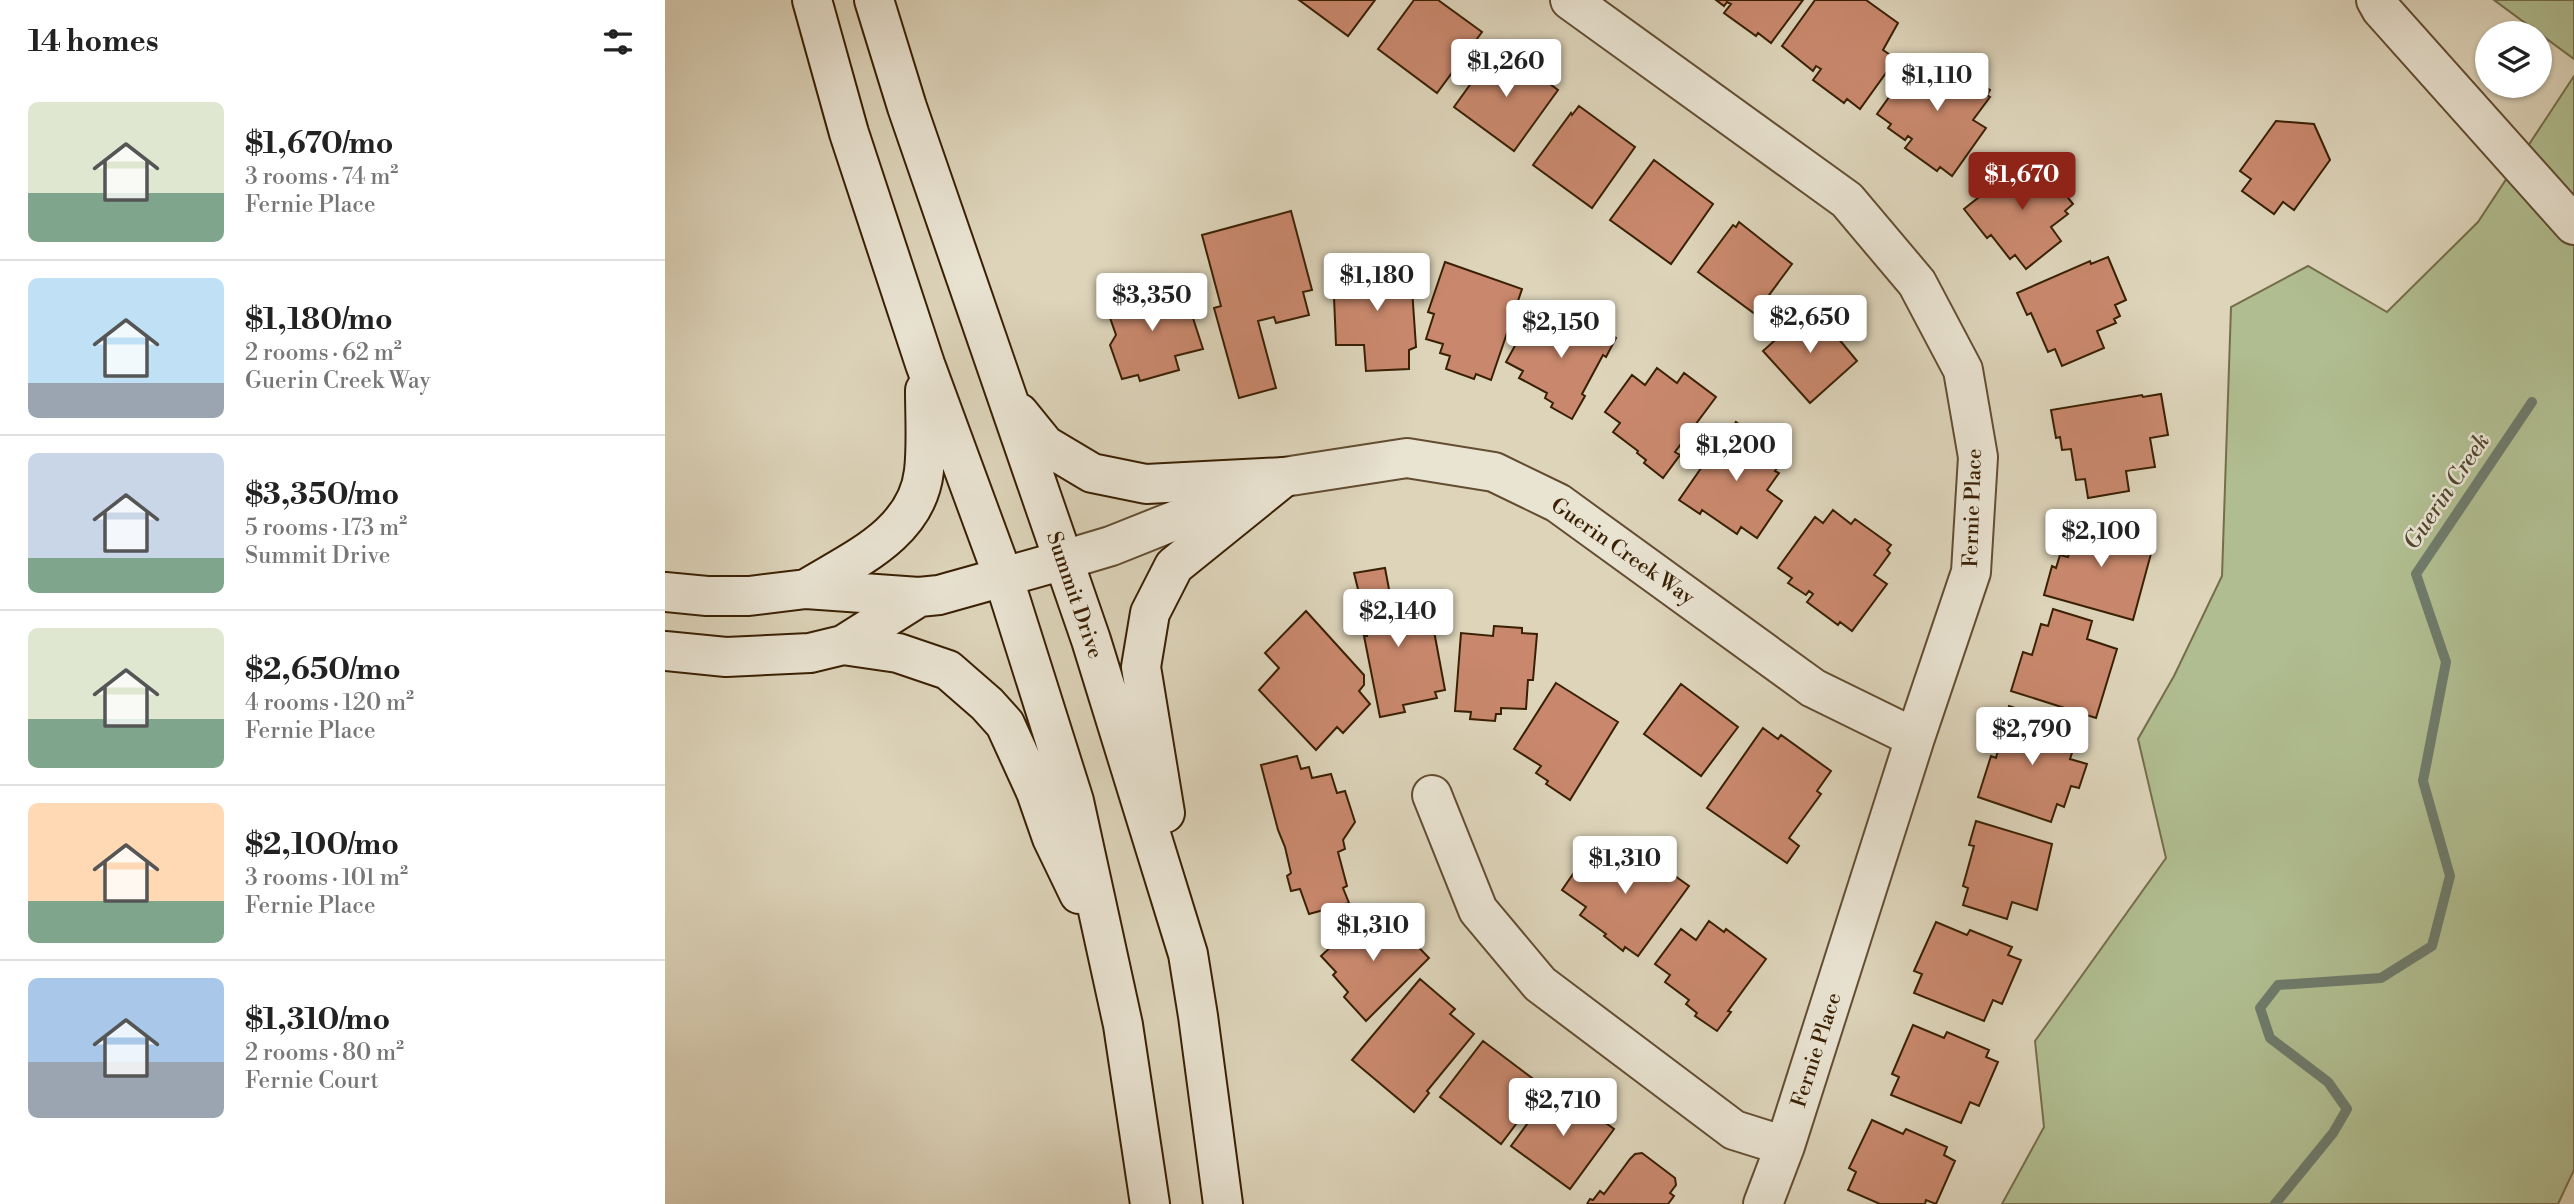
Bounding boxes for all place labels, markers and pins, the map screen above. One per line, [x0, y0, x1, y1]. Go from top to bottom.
pin: $1,260 [1449, 40, 1563, 99]
pin: $1,110 [1880, 54, 1994, 113]
pin: $1,670 [1965, 152, 2079, 212]
pin: $1,180 [1320, 254, 1434, 313]
pin: $3,350 [1095, 274, 1209, 333]
pin: $2,650 [1753, 296, 1867, 355]
pin: $2,150 [1504, 300, 1618, 360]
pin: $1,200 [1679, 424, 1793, 483]
pin: $2,100 [2044, 510, 2158, 569]
pin: $2,140 [1341, 590, 1455, 649]
pin: $2,790 [1975, 708, 2089, 767]
pin: $1,310 [1568, 836, 1682, 896]
pin: $1,310 [1316, 904, 1430, 963]
pin: $2,710 [1506, 1078, 1620, 1138]

